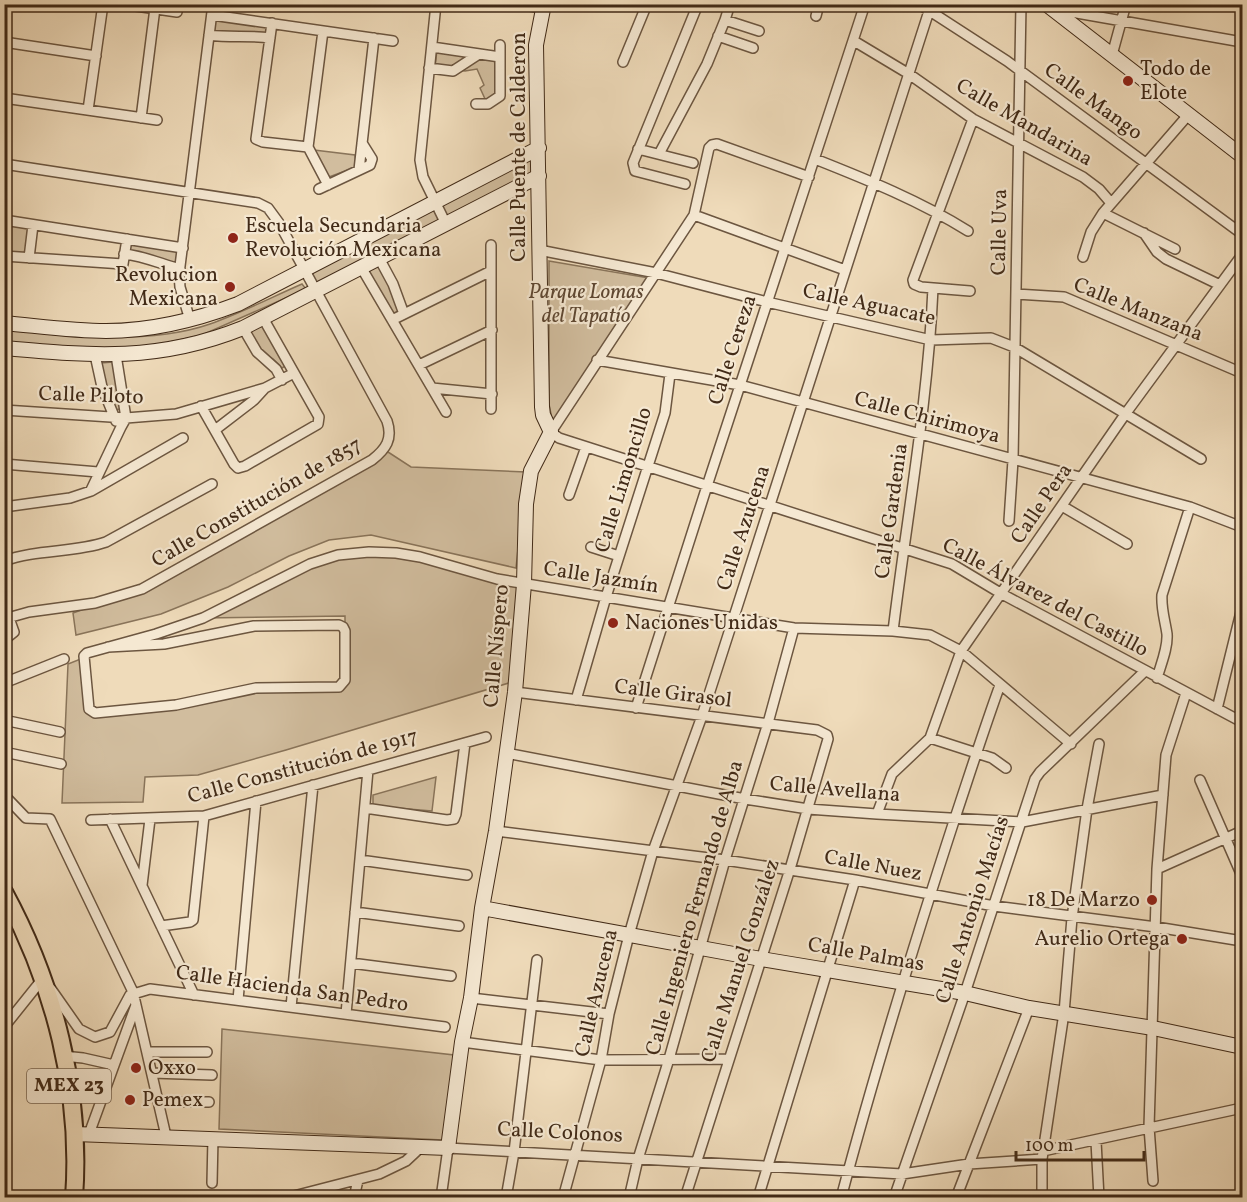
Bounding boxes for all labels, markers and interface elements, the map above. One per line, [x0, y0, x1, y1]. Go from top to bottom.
street label: Calle Puente de Calderon [505, 32, 534, 262]
place label: Todo de Elote [1140, 55, 1211, 108]
street label: Calle Mango [1038, 56, 1148, 148]
street label: Calle Mandarina [950, 72, 1098, 174]
marker: Todo de Elote [1121, 74, 1135, 88]
street label: Calle Uva [985, 188, 1015, 276]
place label: Escuela Secundaria Revolución Mexicana [245, 212, 441, 265]
marker: Escuela Secundaria Revolución Mexicana [226, 231, 240, 245]
place label: Revolucion Mexicana [115, 261, 218, 314]
street label: Calle Manzana [1069, 271, 1207, 349]
street label: Calle Aguacate [800, 277, 938, 333]
park label: Parque Lomas del Tapatío [528, 278, 644, 331]
marker: Revolucion Mexicana [223, 280, 237, 294]
street label: Calle Cereza [702, 291, 764, 409]
street label: Calle Piloto [38, 380, 144, 412]
street label: Calle Chirimoya [851, 385, 1003, 451]
street label: Calle Limoncillo [588, 404, 660, 556]
street label: Calle Constitución de 1857 [146, 431, 368, 575]
street label: Calle Gardenia [868, 441, 916, 581]
street label: Calle Pera [1004, 458, 1080, 550]
street label: Calle Azucena [710, 462, 778, 594]
street label: Calle Álvarez del Castillo [937, 531, 1153, 665]
street label: Calle Jazmín [541, 555, 661, 601]
street label: Calle Níspero [477, 583, 517, 709]
place label: Naciones Unidas [625, 609, 778, 638]
marker: Naciones Unidas [606, 616, 620, 630]
street label: Calle Girasol [613, 672, 733, 716]
street label: Calle Constitución de 1917 [185, 722, 421, 812]
street label: Calle Ingeniero Fernando de Alba [639, 757, 751, 1059]
street label: Calle Avellana [768, 770, 902, 810]
street label: Calle Antonio Macías [929, 812, 1017, 1008]
street label: Calle Nuez [822, 843, 924, 889]
street label: Calle Manuel González [694, 855, 788, 1067]
place label: 18 De Marzo [1027, 886, 1140, 915]
marker: 18 De Marzo [1145, 893, 1159, 907]
place label: Aurelio Ortega [1035, 925, 1170, 954]
street label: Calle Azucena [568, 926, 626, 1060]
street label: Calle Palmas [805, 930, 927, 980]
marker: Aurelio Ortega [1175, 932, 1189, 946]
street label: Calle Hacienda San Pedro [174, 958, 410, 1020]
place label: Oxxo [148, 1054, 196, 1083]
marker: Oxxo [129, 1061, 143, 1075]
road number: MEX 23 [27, 1069, 111, 1103]
place label: Pemex [142, 1086, 203, 1115]
marker: Pemex [123, 1093, 137, 1107]
street label: Calle Colonos [496, 1115, 624, 1151]
scale bar [1016, 1124, 1144, 1162]
text: 100 m [1025, 1134, 1074, 1159]

